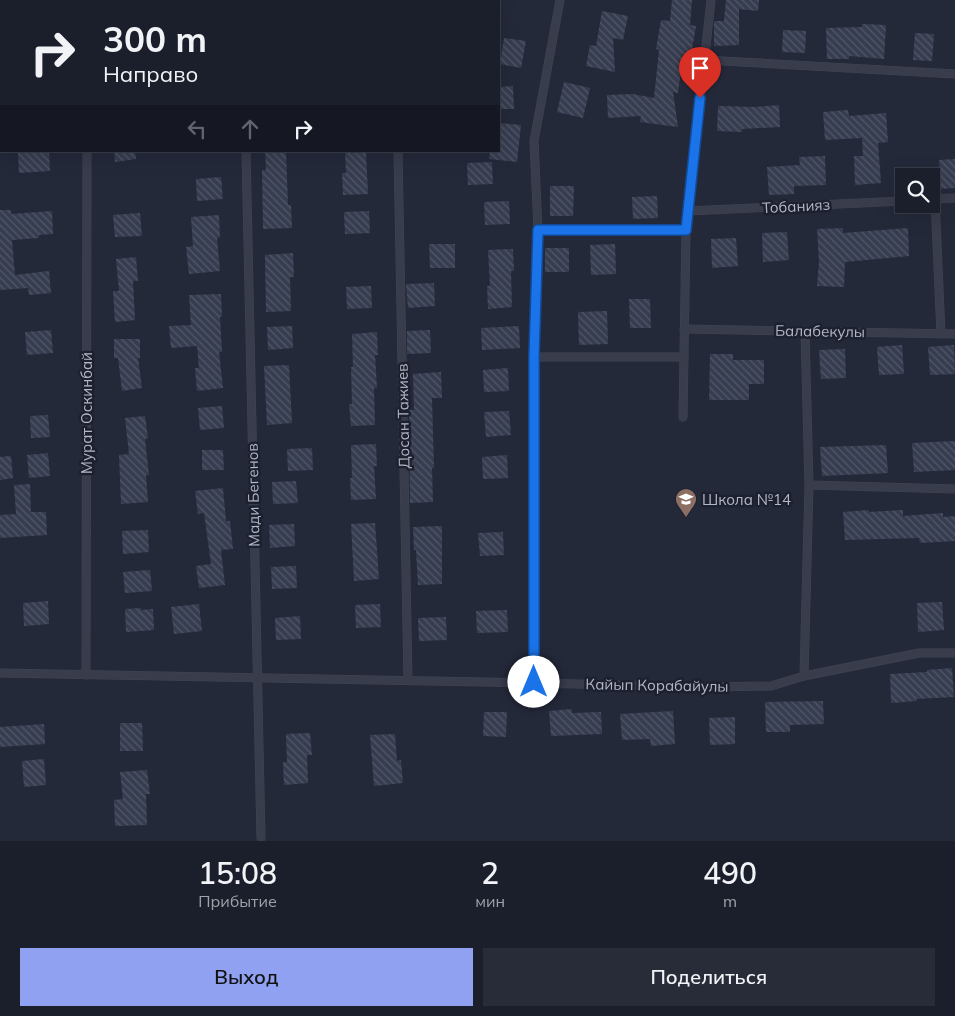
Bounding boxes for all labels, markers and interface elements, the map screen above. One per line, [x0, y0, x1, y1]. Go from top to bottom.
text: 300 m [103, 17, 207, 61]
icon: right [20, 20, 85, 85]
pin [679, 47, 721, 98]
icon: arrive [686, 54, 714, 82]
text: Направо [103, 60, 198, 88]
icon: left [183, 115, 211, 143]
icon: ahead [236, 115, 264, 143]
icon: right [289, 115, 317, 143]
map controls [895, 168, 940, 213]
button: search [895, 168, 940, 213]
street label: Тобанияз [761, 195, 831, 217]
street label: Балабекулы [775, 321, 865, 341]
street label: Мурат Оскинбай [77, 352, 96, 474]
street label: Досан Тажиев [393, 363, 413, 469]
street label: Мади Бегенов [243, 443, 263, 547]
school or university icon: Школа №14 [674, 487, 698, 518]
place label: Школа №14 [702, 490, 791, 509]
position arrow [507, 655, 559, 707]
street label: Кайып Корабайулы [585, 674, 729, 696]
text: 15:08 [198, 854, 277, 892]
text: 2 [481, 854, 499, 892]
text: 490 [703, 854, 757, 892]
text: Прибытие [198, 891, 277, 911]
text: мин [475, 891, 505, 911]
text: m [723, 891, 737, 911]
button: Выход [20, 948, 473, 1006]
button: Поделиться [483, 948, 935, 1006]

